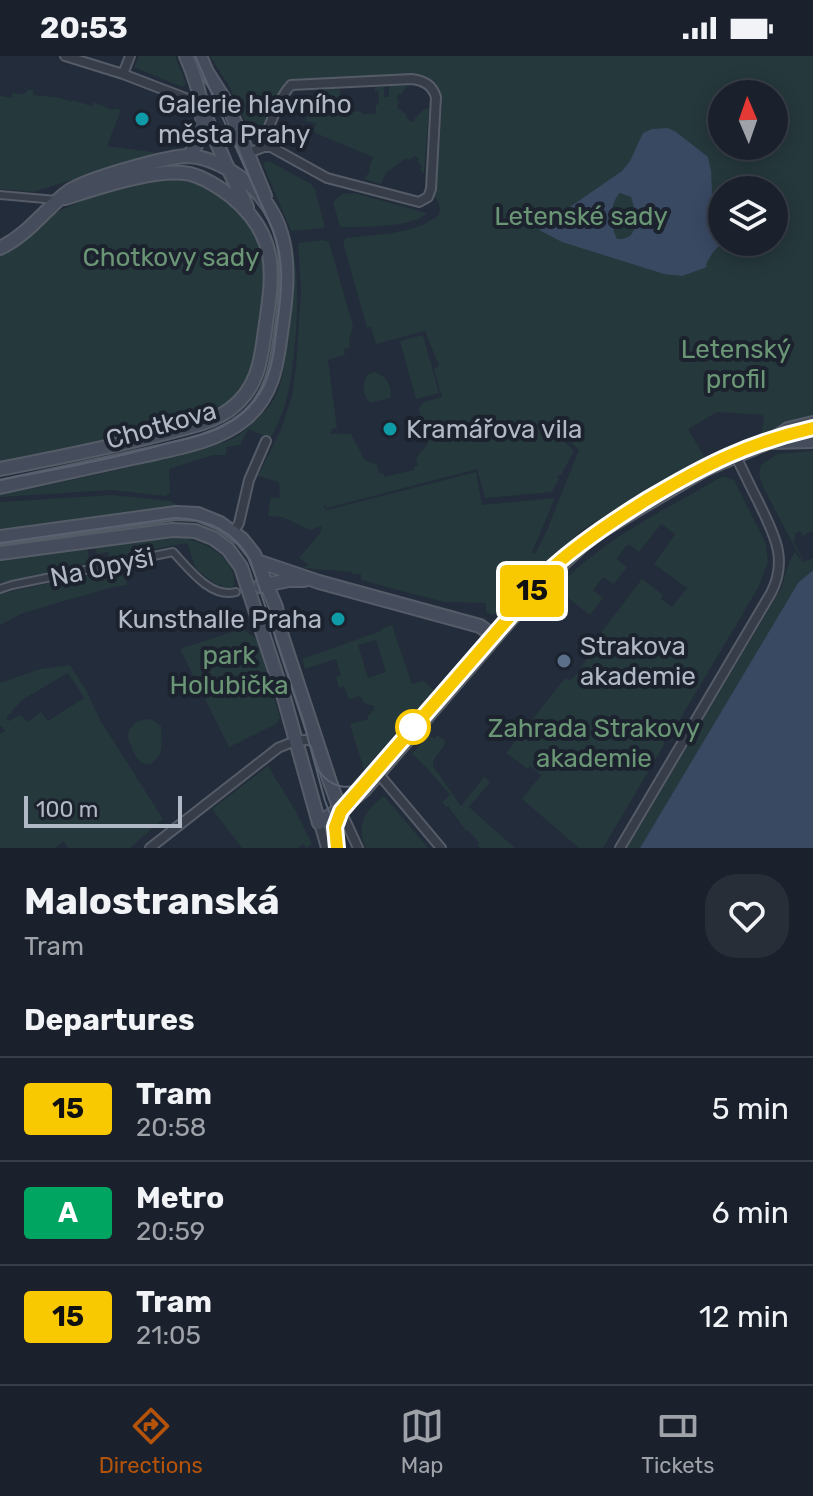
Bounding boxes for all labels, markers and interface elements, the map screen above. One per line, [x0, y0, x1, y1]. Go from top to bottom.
text: 20:53 [40, 10, 128, 46]
north arrow [708, 80, 788, 160]
map controls [708, 80, 788, 256]
place label: Galerie hlavního města Prahy [158, 89, 352, 150]
marker: Galerie hlavního města Prahy [133, 110, 151, 128]
button: layers [708, 176, 788, 256]
park label: Letenské sady [494, 201, 668, 232]
park label: Chotkovy sady [82, 242, 260, 273]
park label: Letenský profil [681, 334, 791, 395]
street label: Chotkova [102, 395, 220, 456]
place label: Kramářova vila [406, 414, 582, 445]
marker: Kramářova vila [381, 420, 399, 438]
street label: Na Opyši [48, 541, 157, 594]
line badge: 15 [496, 565, 568, 617]
text: 15 [516, 574, 548, 607]
place label: Kunsthalle Praha [117, 604, 322, 635]
marker: Kunsthalle Praha [329, 610, 347, 628]
place label: Strakova akademie [580, 631, 696, 692]
park label: park Holubička [169, 640, 289, 701]
marker: Strakova akademie [555, 652, 573, 670]
unlabelled marker [396, 710, 430, 744]
park label: Zahrada Strakovy akademie [488, 713, 700, 774]
scale bar [24, 792, 182, 828]
text: 100 m [36, 796, 98, 823]
button: heart [705, 874, 789, 958]
text: Malostranská [24, 878, 280, 924]
text: Tram [24, 931, 84, 962]
text: Departures [24, 1002, 195, 1038]
text: Tram [136, 1076, 212, 1112]
text: 5 min [712, 1091, 789, 1127]
text: 15 [52, 1092, 84, 1125]
text: 20:58 [136, 1112, 206, 1143]
text: Metro [136, 1180, 224, 1216]
text: 6 min [711, 1195, 789, 1231]
text: A [58, 1196, 78, 1229]
text: 20:59 [136, 1216, 205, 1247]
text: Tram [136, 1284, 212, 1320]
text: 12 min [699, 1299, 789, 1335]
text: 15 [52, 1300, 84, 1333]
text: 21:05 [136, 1320, 201, 1351]
tab: Directions [99, 1404, 203, 1479]
tab: Map [400, 1404, 444, 1479]
tab: Tickets [641, 1404, 714, 1479]

